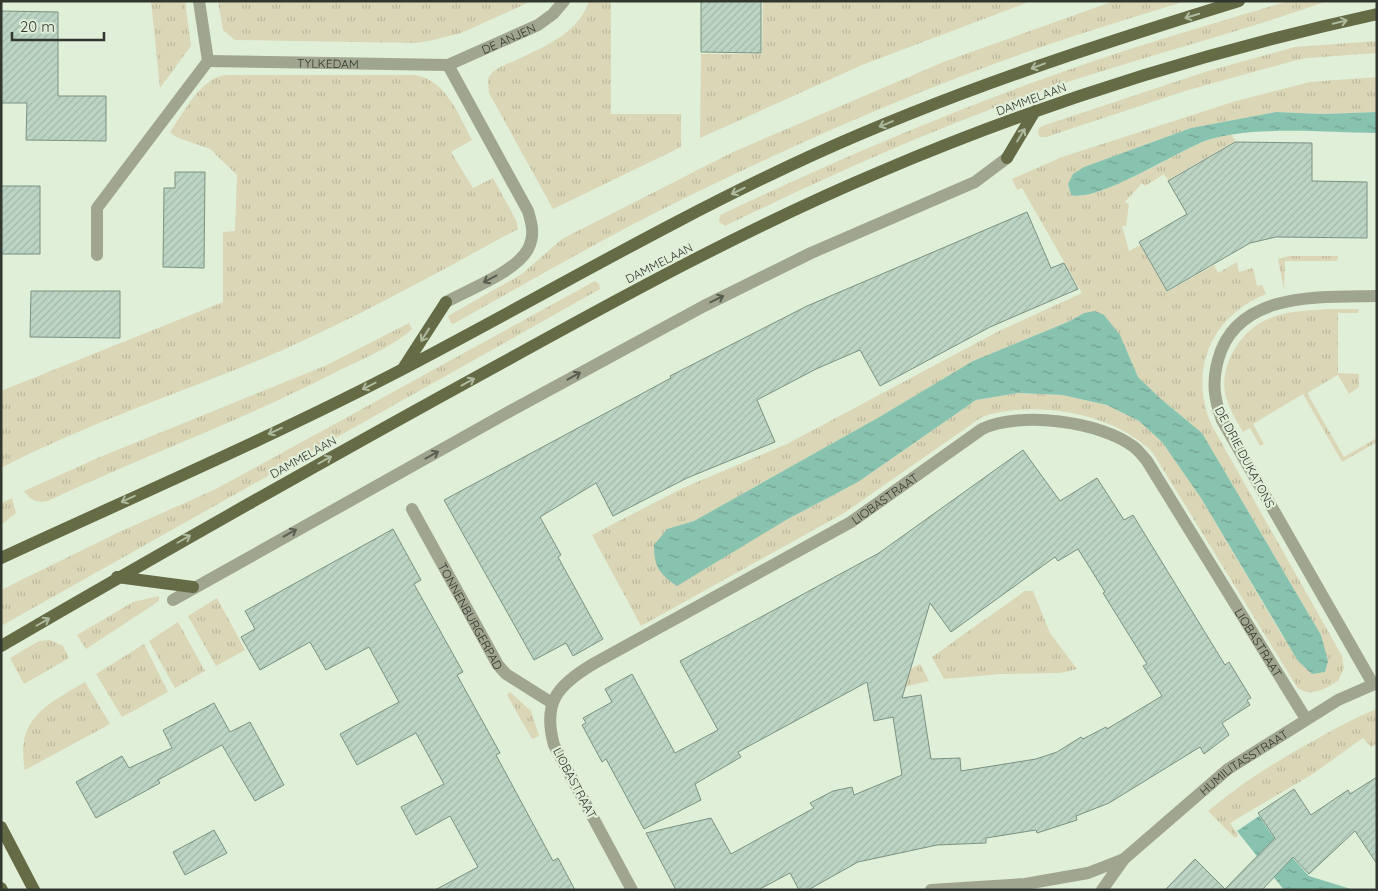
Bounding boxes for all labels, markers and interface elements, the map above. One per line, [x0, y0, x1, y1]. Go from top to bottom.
scale bar [12, 10, 105, 42]
one-way arrow [1185, 11, 1201, 21]
text: 20 m [20, 17, 55, 36]
one-way arrow [1331, 17, 1347, 26]
street label: DE ANJEN [479, 20, 538, 57]
street label: TYLKEDAM [297, 55, 359, 71]
one-way arrow [1031, 62, 1046, 71]
street label: DAMMELAAN [994, 79, 1068, 119]
one-way arrow [879, 120, 894, 129]
one-way arrow [1016, 128, 1026, 142]
one-way arrow [731, 187, 746, 196]
street label: DAMMELAAN [623, 240, 695, 286]
one-way arrow [482, 274, 497, 284]
one-way arrow [709, 294, 724, 303]
one-way arrow [419, 327, 429, 341]
one-way arrow [566, 371, 581, 380]
one-way arrow [460, 376, 474, 386]
one-way arrow [362, 381, 377, 391]
street label: DE DRIE DUKATONS [1212, 404, 1278, 510]
one-way arrow [268, 426, 283, 436]
street label: DAMMELAAN [267, 433, 339, 481]
one-way arrow [424, 449, 439, 459]
one-way arrow [318, 455, 333, 465]
street label: LIOBASTRAAT [848, 469, 921, 527]
one-way arrow [121, 495, 136, 504]
one-way arrow [282, 528, 297, 538]
one-way arrow [176, 534, 190, 544]
street label: TONNENBURGERPAD [435, 560, 507, 672]
street label: LIOBASTRAAT [1232, 605, 1286, 680]
one-way arrow [36, 616, 50, 626]
street label: HUMILITASSTRAAT [1196, 726, 1291, 798]
street label: LIOBASTRAAT [550, 745, 600, 821]

